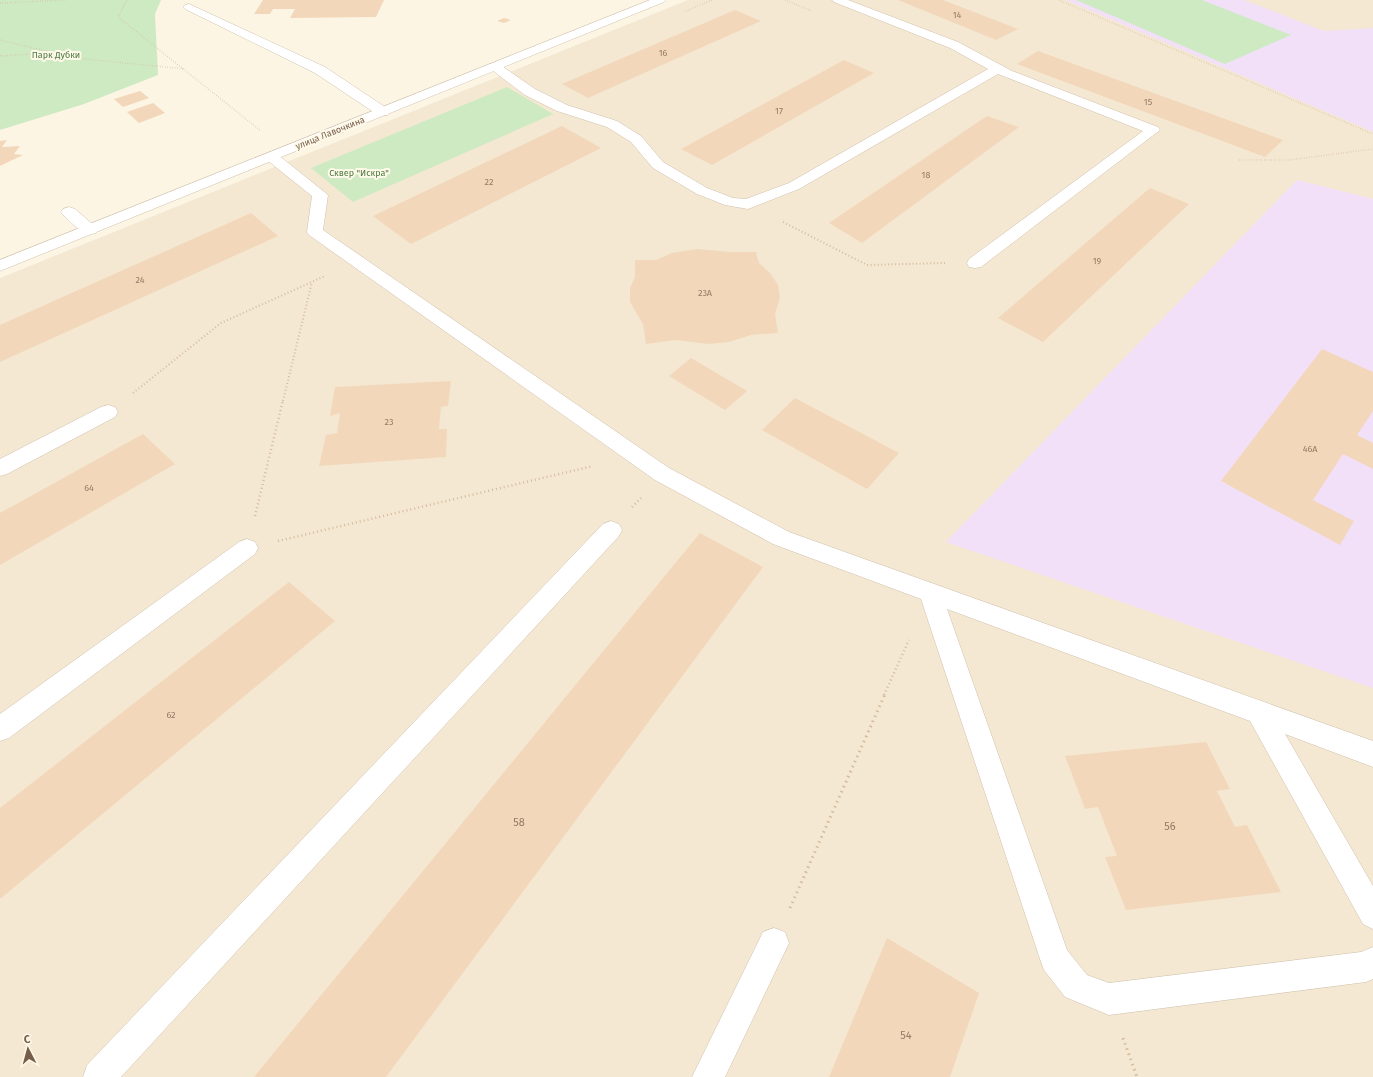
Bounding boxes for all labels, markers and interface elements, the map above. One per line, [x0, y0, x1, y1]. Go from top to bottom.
house number: 14 [953, 10, 962, 20]
house number: 16 [659, 48, 668, 58]
park label: Парк Дубки [32, 50, 80, 60]
house number: 15 [1144, 97, 1153, 107]
house number: 17 [775, 106, 783, 116]
street label: улица Лавочкина [294, 114, 366, 151]
park label: Сквер "Искра" [329, 168, 389, 178]
house number: 18 [922, 170, 930, 180]
house number: 22 [485, 177, 493, 187]
house number: 19 [1093, 256, 1102, 266]
house number: 24 [135, 275, 145, 285]
house number: 23А [698, 288, 713, 298]
house number: 23 [385, 417, 393, 427]
house number: 46А [1303, 444, 1318, 454]
house number: 64 [84, 483, 94, 493]
house number: 62 [166, 710, 176, 720]
house number: 58 [513, 816, 525, 829]
house number: 56 [1164, 820, 1176, 833]
north arrow [8, 1029, 48, 1069]
house number: 54 [900, 1029, 912, 1042]
text: С [23, 1033, 32, 1046]

